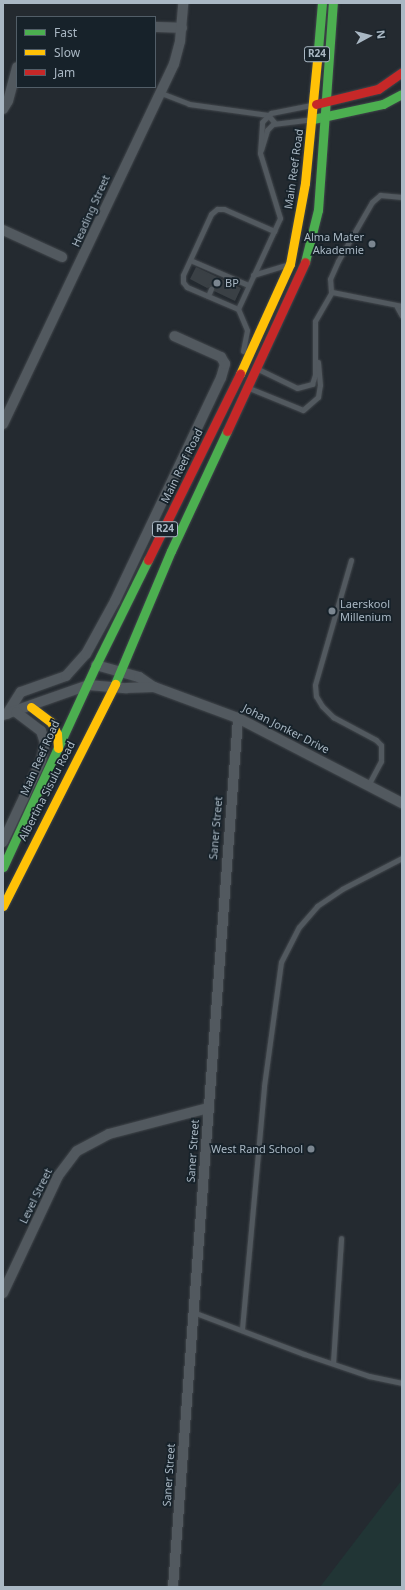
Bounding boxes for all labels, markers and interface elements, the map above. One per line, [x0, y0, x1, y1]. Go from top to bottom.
legend [16, 16, 156, 88]
north arrow [349, 16, 389, 56]
text: Fast [54, 24, 77, 41]
text: N [373, 29, 389, 40]
text: Slow [54, 44, 80, 61]
road number: R24 [304, 46, 330, 62]
text: Jam [54, 64, 75, 81]
street label: Main Reef Road [282, 128, 306, 210]
street label: Heading Street [69, 173, 113, 249]
place label: Alma Mater Akademie [304, 231, 364, 257]
marker: Alma Mater Akademie [367, 239, 377, 249]
place label: BP [225, 276, 239, 290]
marker: BP [212, 278, 222, 288]
street label: Main Reef Road [158, 427, 206, 505]
road number: R24 [152, 521, 178, 537]
place label: Laerskool Millenium [340, 598, 391, 624]
marker: Laerskool Millenium [327, 606, 337, 616]
street label: Johan Jonker Drive [240, 701, 332, 757]
street label: Main Reef Road [18, 718, 62, 798]
street label: Albertina Sisulu Road [16, 739, 78, 843]
street label: Saner Street [207, 796, 225, 860]
street label: Saner Street [184, 1119, 202, 1183]
place label: West Rand School [211, 1142, 303, 1156]
marker: West Rand School [306, 1144, 316, 1154]
street label: Level Street [17, 1166, 55, 1226]
street label: Saner Street [160, 1443, 178, 1507]

